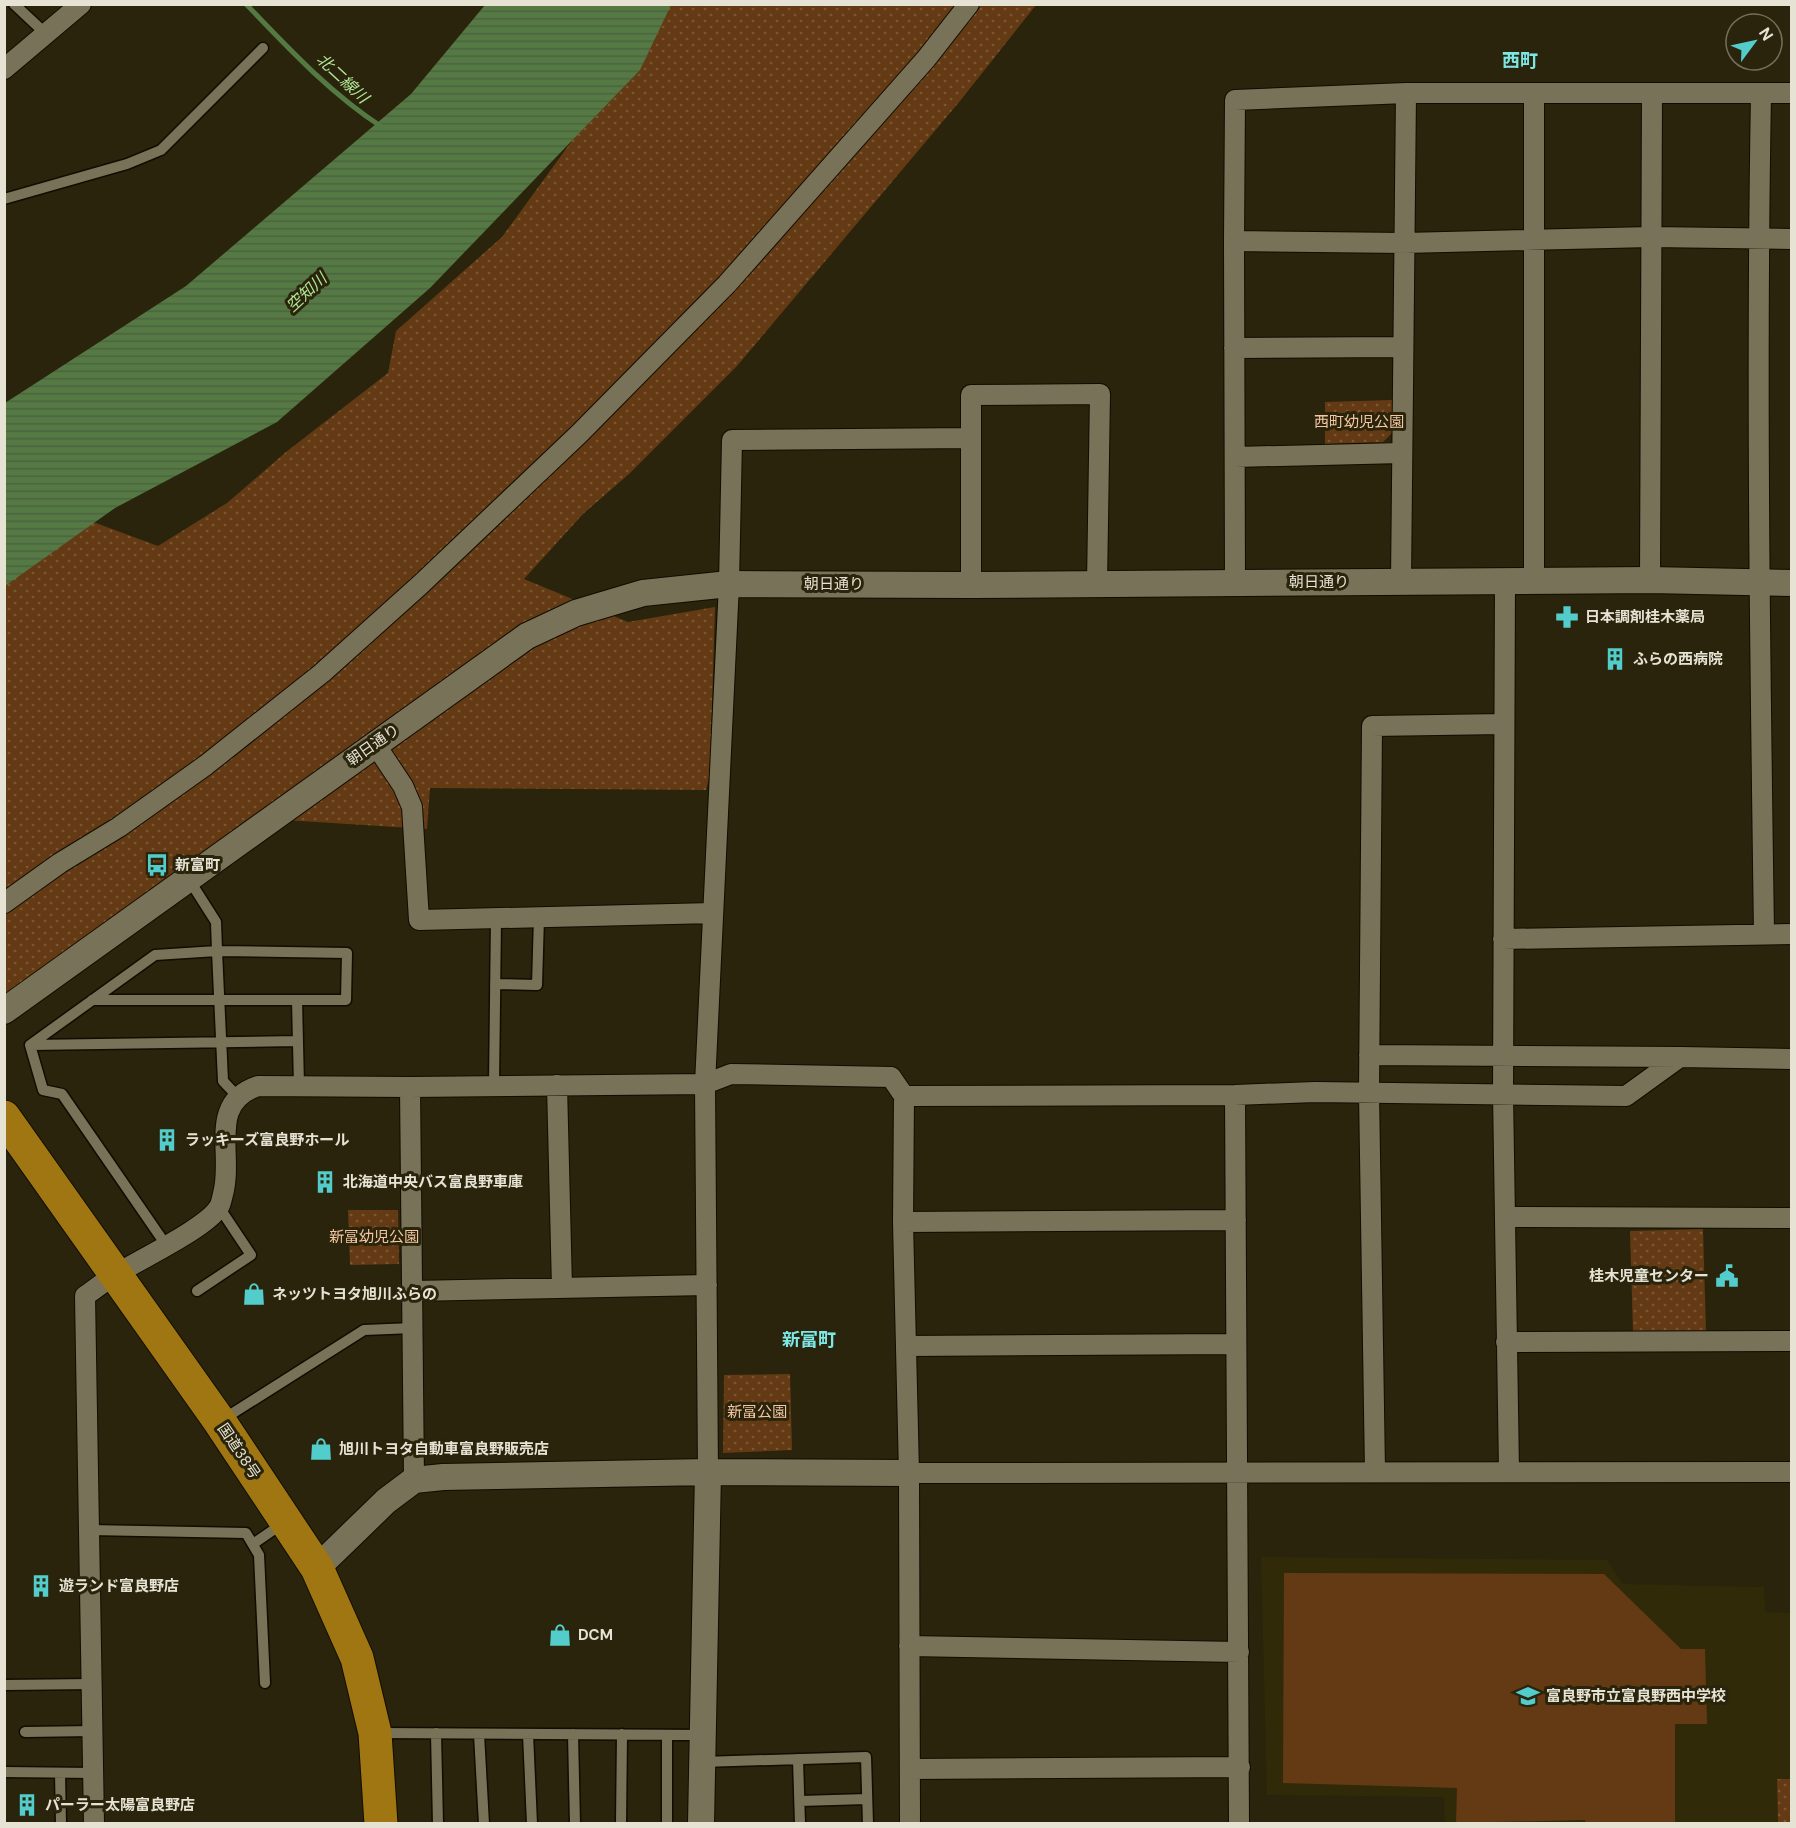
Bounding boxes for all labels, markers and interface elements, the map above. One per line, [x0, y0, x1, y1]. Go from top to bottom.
north arrow [1724, 12, 1784, 72]
text: N [1754, 23, 1778, 45]
water label: 北二線川 [312, 49, 375, 109]
district label: 西町 [1502, 49, 1538, 73]
water label: 空知川 [282, 267, 333, 316]
park label: 西町幼児公園 [1314, 412, 1404, 432]
street label: 朝日通り [1289, 572, 1349, 592]
street label: 朝日通り [804, 574, 864, 594]
pharmacy icon: 日本調剤桂木薬局 [1554, 604, 1580, 630]
place label: 日本調剤桂木薬局 [1585, 607, 1705, 627]
building icon: ふらの西病院 [1602, 646, 1628, 672]
place label: ふらの西病院 [1633, 649, 1723, 669]
street label: 朝日通り [343, 720, 403, 770]
bus stop icon: 新富町 [144, 852, 170, 878]
place label: 新富町 [175, 855, 220, 875]
building icon: ラッキーズ富良野ホール [154, 1127, 180, 1153]
place label: ラッキーズ富良野ホール [185, 1130, 349, 1150]
building icon: 北海道中央バス富良野車庫 [312, 1169, 338, 1195]
place label: 北海道中央バス富良野車庫 [343, 1172, 523, 1192]
park label: 新冨幼児公園 [329, 1227, 419, 1247]
public building icon: 桂木児童センター [1714, 1263, 1740, 1289]
place label: 桂木児童センター [1589, 1266, 1709, 1286]
shop icon: ネッツトヨタ旭川ふらの [241, 1281, 267, 1307]
place label: ネッツトヨタ旭川ふらの [272, 1284, 437, 1304]
district label: 新富町 [782, 1328, 836, 1352]
park label: 新冨公園 [727, 1402, 787, 1422]
street label: 国道38号 [213, 1419, 265, 1483]
shop icon: 旭川トヨタ自動車富良野販売店 [308, 1436, 334, 1462]
place label: 旭川トヨタ自動車富良野販売店 [339, 1439, 549, 1459]
building icon: 遊ランド富良野店 [28, 1573, 54, 1599]
place label: 遊ランド富良野店 [59, 1576, 179, 1596]
shop icon: DCM [547, 1622, 573, 1648]
place label: DCM [578, 1625, 613, 1645]
school or university icon: 富良野市立富良野西中学校 [1515, 1683, 1541, 1709]
place label: 富良野市立富良野西中学校 [1546, 1686, 1726, 1706]
building icon: パーラー太陽富良野店 [14, 1792, 40, 1818]
place label: パーラー太陽富良野店 [45, 1795, 195, 1815]

